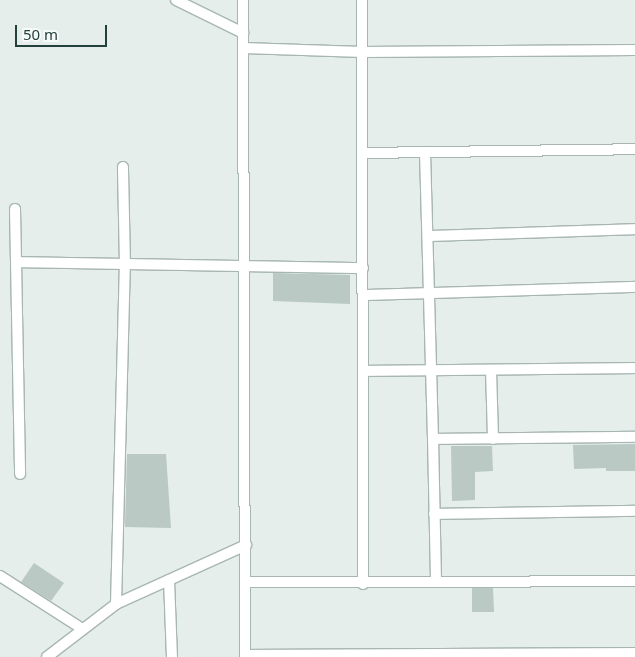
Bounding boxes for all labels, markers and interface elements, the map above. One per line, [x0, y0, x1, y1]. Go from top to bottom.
scale bar [18, 15, 110, 47]
text: 50 m [23, 24, 58, 44]

